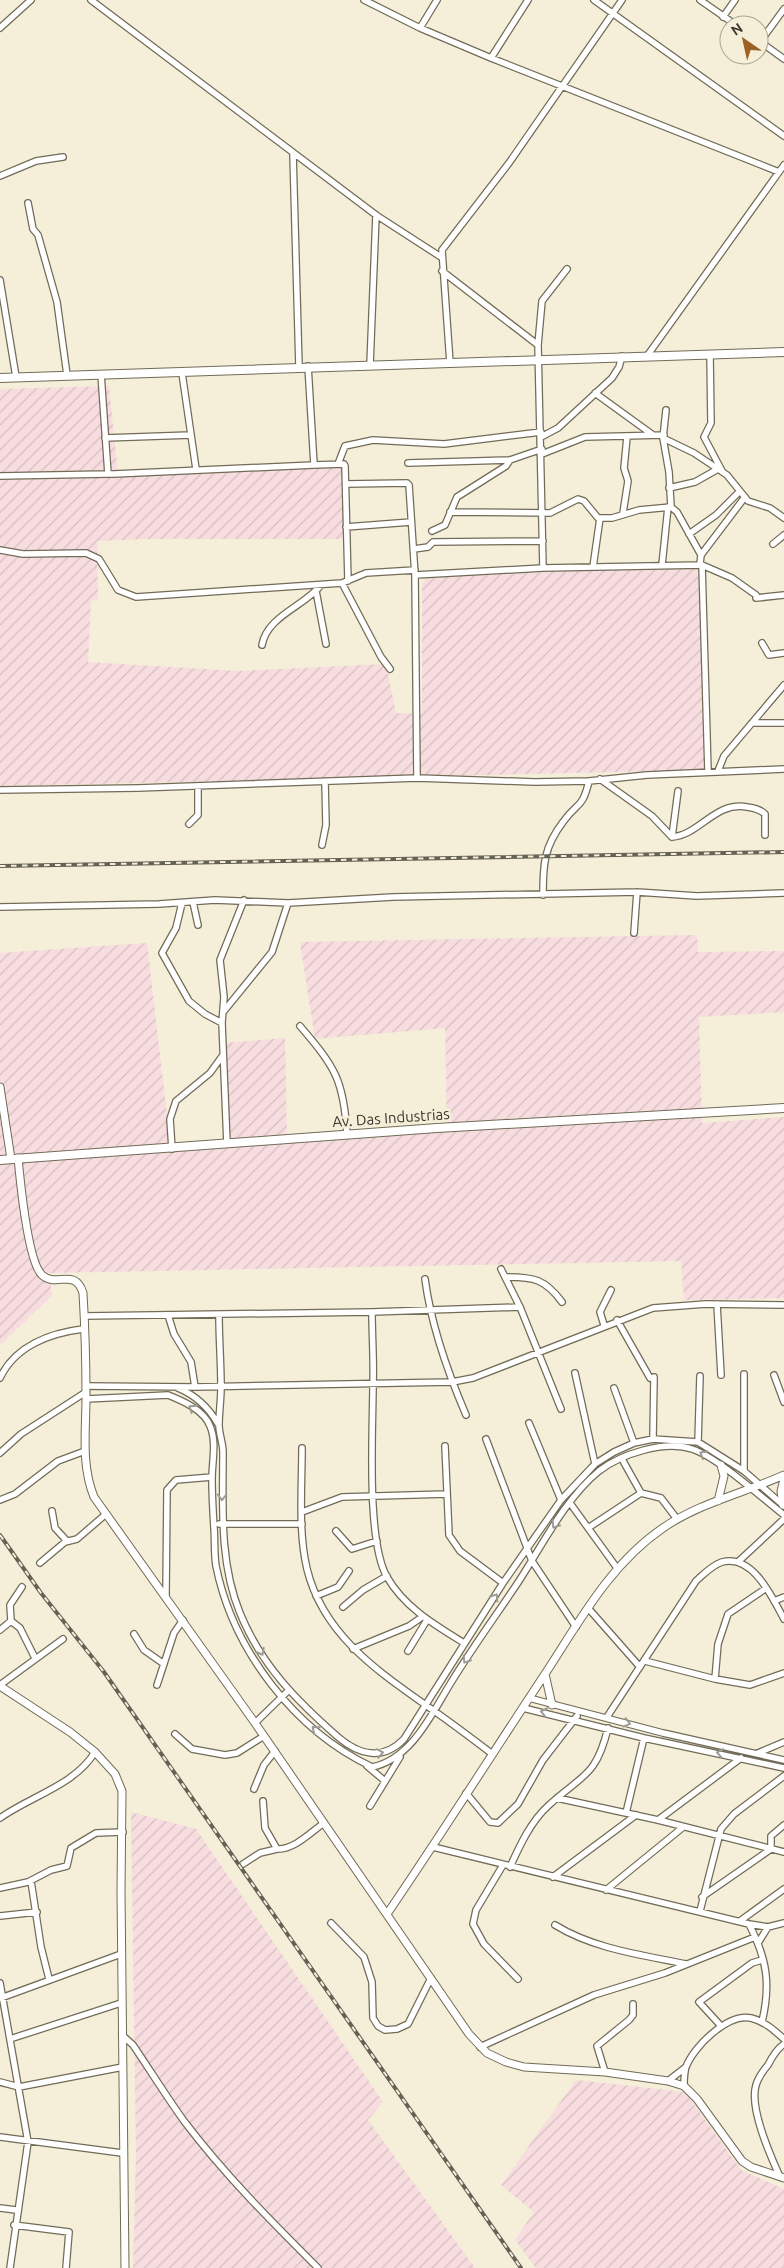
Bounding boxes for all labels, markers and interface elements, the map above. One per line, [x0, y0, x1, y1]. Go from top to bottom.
north arrow [719, 15, 769, 65]
text: N [728, 20, 746, 39]
street label: Av. Das Industrias [332, 1105, 450, 1130]
one-way arrow [188, 1405, 198, 1414]
one-way arrow [699, 1451, 708, 1461]
one-way arrow [217, 1494, 227, 1502]
one-way arrow [552, 1519, 561, 1528]
one-way arrow [488, 1593, 498, 1602]
one-way arrow [255, 1647, 265, 1656]
one-way arrow [462, 1655, 472, 1664]
one-way arrow [540, 1707, 549, 1718]
one-way arrow [622, 1717, 630, 1727]
one-way arrow [312, 1725, 321, 1734]
one-way arrow [376, 1748, 385, 1759]
one-way arrow [715, 1748, 724, 1759]

